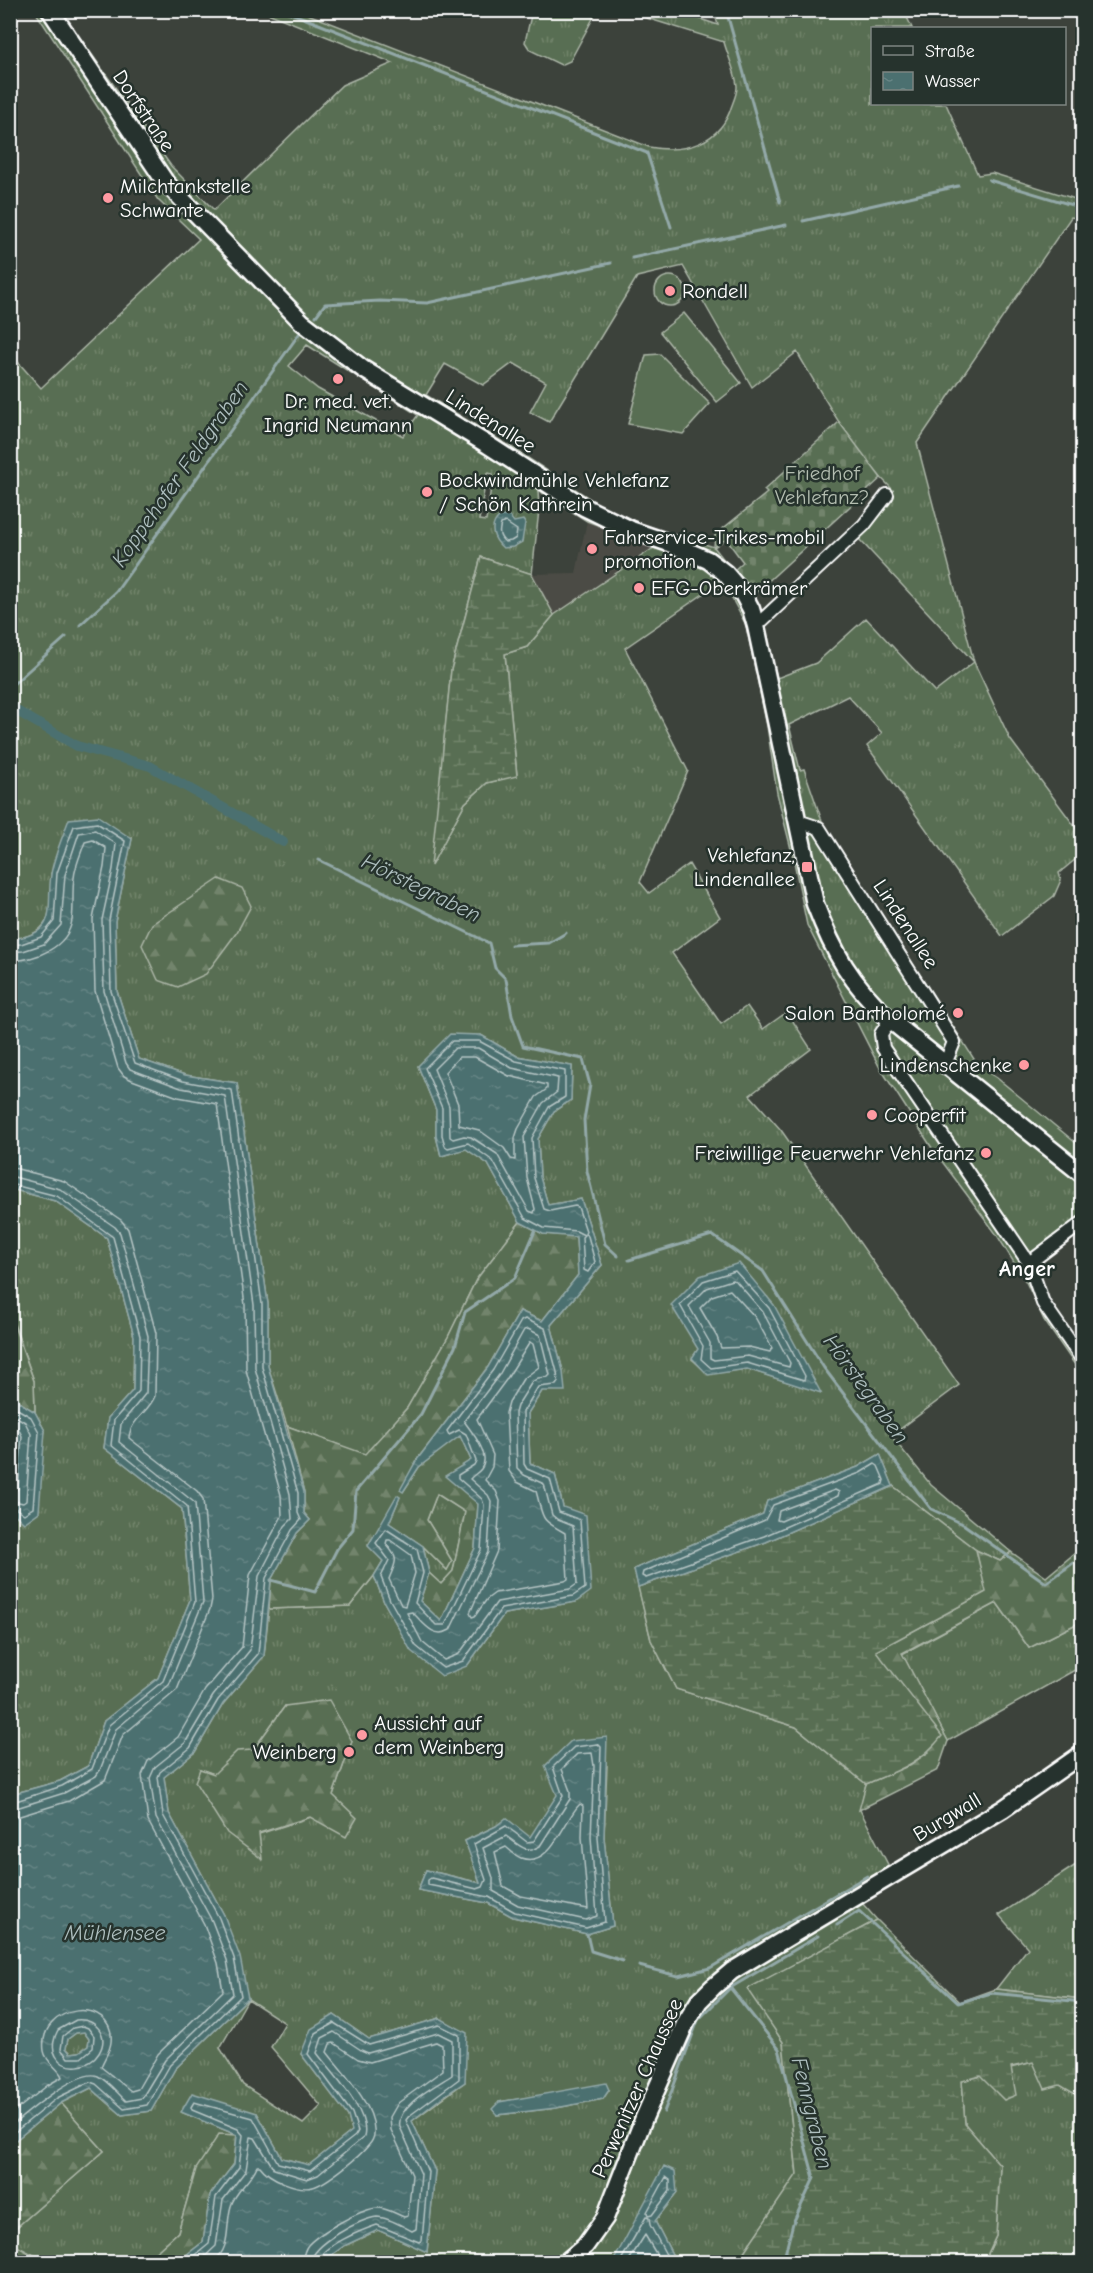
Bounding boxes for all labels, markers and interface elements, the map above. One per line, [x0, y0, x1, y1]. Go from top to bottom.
legend [871, 27, 1066, 105]
text: Straße [925, 41, 975, 62]
street label: Dorfstraße [108, 65, 180, 157]
text: Wasser [925, 71, 981, 92]
place label: Milchtankstelle Schwante [120, 174, 251, 222]
marker: Milchtankstelle Schwante [101, 191, 115, 205]
place label: Rondell [682, 279, 748, 303]
marker: Rondell [663, 284, 677, 298]
marker: Dr. med. vet. Ingrid Neumann [331, 372, 345, 386]
water label: Koppehofer Feldgraben [106, 376, 254, 572]
street label: Lindenallee [442, 384, 540, 458]
place label: Dr. med. vet. Ingrid Neumann [264, 389, 412, 437]
park label: Friedhof Vehlefanz? [775, 461, 869, 509]
place label: Bockwindmühle Vehlefanz / Schön Kathrein [439, 468, 669, 516]
marker: Bockwindmühle Vehlefanz / Schön Kathrein [420, 485, 434, 499]
place label: Fahrservice-Trikes-mobil promotion [604, 525, 825, 573]
marker: Fahrservice-Trikes-mobil promotion [585, 542, 599, 556]
place label: EFG-Oberkrämer [651, 576, 808, 600]
marker: EFG-Oberkrämer [632, 581, 646, 595]
place label: Vehlefanz, Lindenallee [694, 843, 795, 891]
water label: Hörstegraben [357, 848, 485, 928]
marker: Vehlefanz, Lindenallee [800, 860, 814, 874]
street label: Lindenallee [868, 875, 944, 973]
place label: Salon Bartholomé [785, 1001, 946, 1025]
marker: Salon Bartholomé [951, 1006, 965, 1020]
place label: Lindenschenke [879, 1053, 1012, 1077]
marker: Lindenschenke [1017, 1058, 1031, 1072]
place label: Cooperfit [884, 1103, 967, 1127]
marker: Cooperfit [865, 1108, 879, 1122]
place label: Freiwillige Feuerwehr Vehlefanz [694, 1141, 974, 1165]
marker: Freiwillige Feuerwehr Vehlefanz [979, 1146, 993, 1160]
district label: Anger [999, 1256, 1055, 1282]
water label: Hörstegraben [818, 1329, 914, 1449]
place label: Aussicht auf dem Weinberg [374, 1711, 504, 1759]
marker: Aussicht auf dem Weinberg [355, 1728, 369, 1742]
place label: Weinberg [253, 1740, 337, 1764]
marker: Weinberg [342, 1745, 356, 1759]
street label: Burgwall [909, 1787, 985, 1847]
water label: Mühlensee [63, 1920, 166, 1946]
street label: Perwenitzer Chaussee [587, 1995, 687, 2181]
water label: Fenngraben [786, 2055, 838, 2171]

